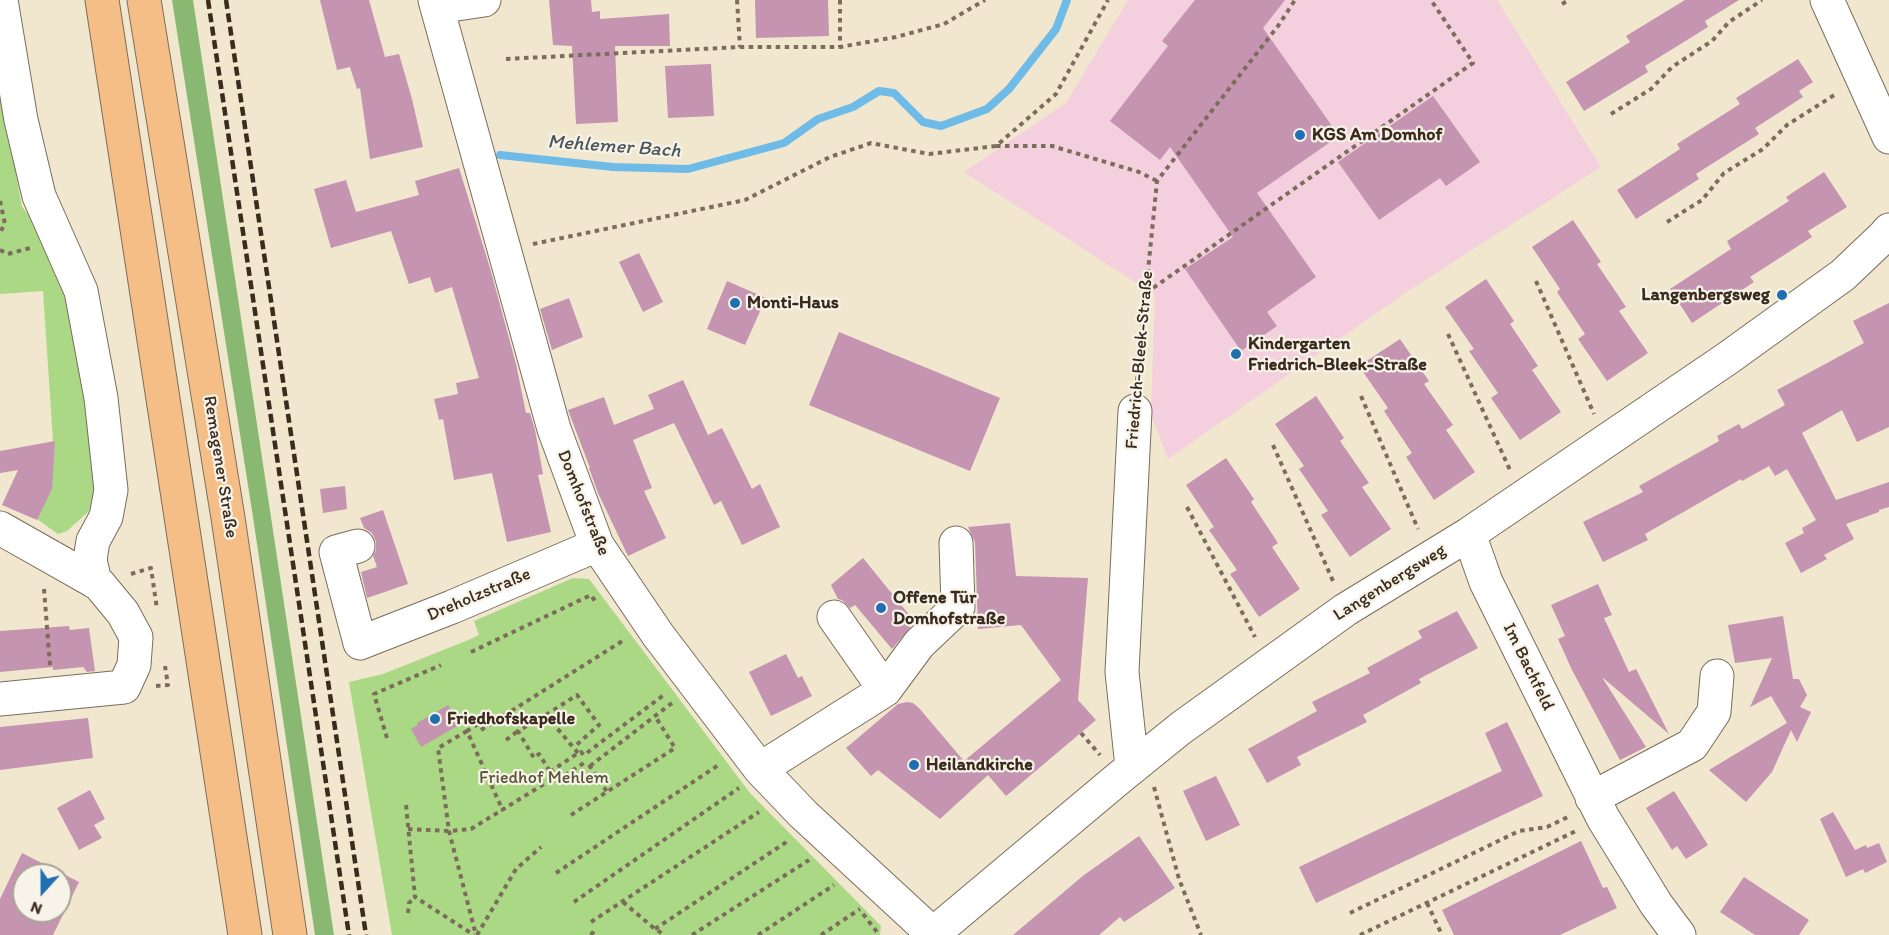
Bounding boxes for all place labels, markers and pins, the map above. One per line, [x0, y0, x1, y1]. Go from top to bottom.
place label: KGS Am Domhof [1312, 124, 1442, 146]
marker: KGS Am Domhof [1293, 128, 1307, 142]
place label: Langenbergsweg [1641, 284, 1770, 306]
marker: Langenbergsweg [1775, 288, 1789, 302]
place label: Monti-Haus [747, 292, 839, 314]
marker: Monti-Haus [728, 296, 742, 310]
place label: Kindergarten Friedrich-Bleek-Straße [1248, 333, 1427, 376]
marker: Kindergarten Friedrich-Bleek-Straße [1229, 347, 1243, 361]
place label: Offene Tür Domhofstraße [893, 587, 1005, 630]
marker: Offene Tür Domhofstraße [874, 601, 888, 615]
place label: Friedhofskapelle [447, 708, 575, 730]
marker: Friedhofskapelle [428, 712, 442, 726]
place label: Heilandkirche [926, 754, 1033, 776]
marker: Heilandkirche [907, 758, 921, 772]

